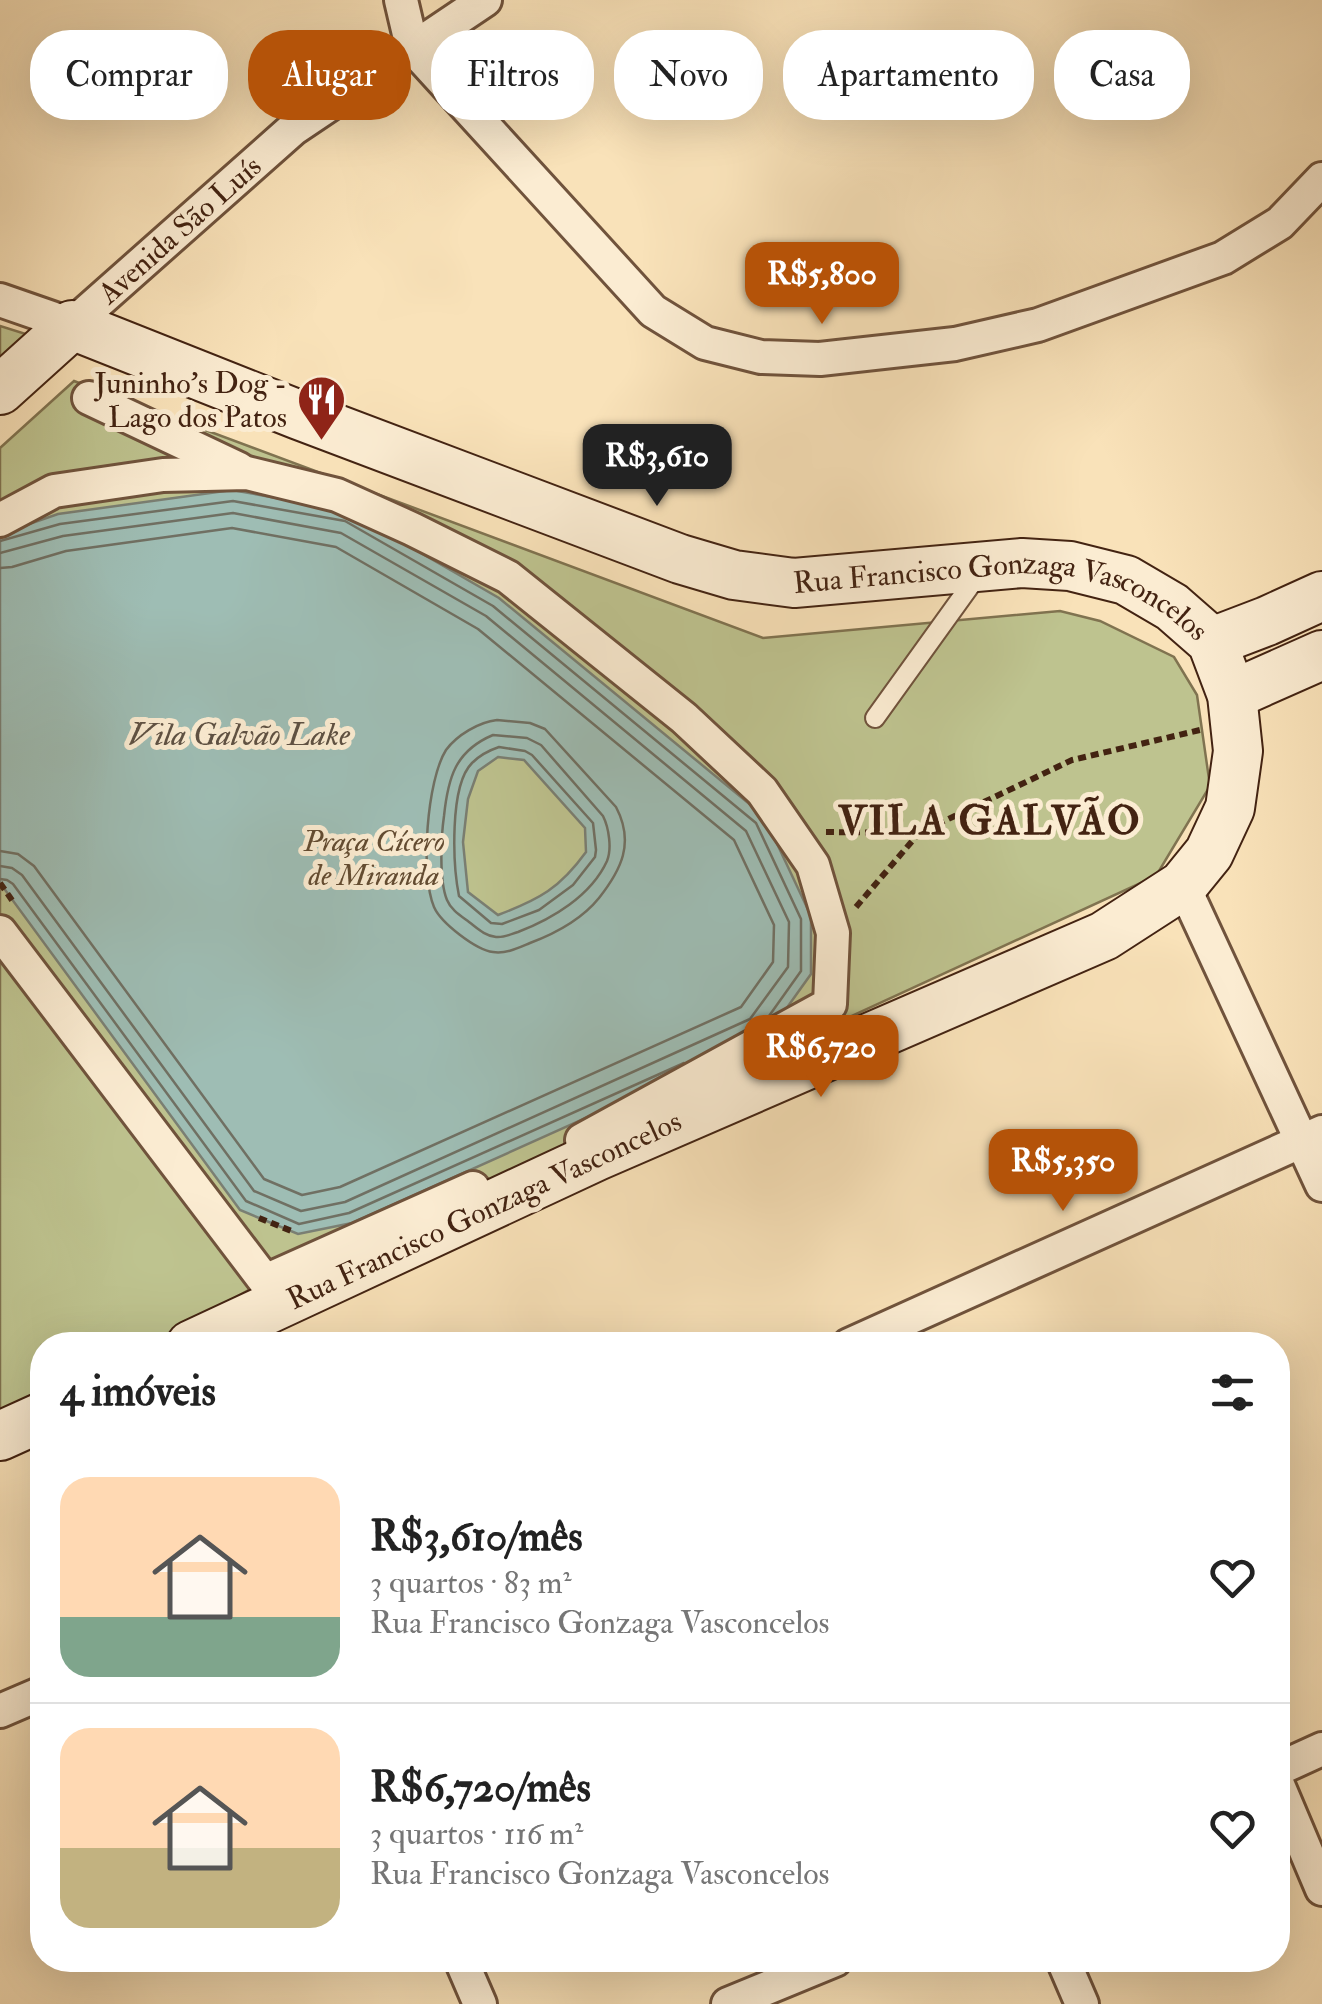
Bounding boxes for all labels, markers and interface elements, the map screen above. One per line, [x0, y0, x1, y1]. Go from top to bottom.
chip: Comprar [30, 30, 228, 120]
chip: Alugar [248, 30, 411, 120]
chip: Filtros [431, 30, 594, 120]
chip: Novo [614, 30, 763, 120]
chip: Apartamento [783, 30, 1034, 120]
chip: Casa [1054, 30, 1190, 120]
street label: Avenida São Luís [90, 148, 269, 313]
pin: R$5,800 [730, 242, 914, 327]
text: R$5,800 [767, 254, 877, 294]
place label: Juninho's Dog - Lago dos Patos [93, 365, 287, 436]
restaurant icon: Juninho's Dog - Lago dos Patos [296, 374, 348, 442]
pin: R$3,610 [565, 424, 749, 509]
text: R$3,610 [605, 436, 709, 476]
street label: Rua Francisco Gonzaga Vasconcelos [791, 545, 1216, 649]
water label: Vila Galvão Lake [128, 715, 350, 755]
district label: VILA GALVÃO [837, 795, 1142, 847]
park label: Praça Cícero de Miranda [302, 823, 445, 894]
pin: R$6,720 [729, 1015, 913, 1100]
text: R$6,720 [766, 1027, 876, 1067]
street label: Rua Francisco Gonzaga Vasconcelos [281, 1103, 687, 1318]
pin: R$5,350 [971, 1129, 1155, 1214]
text: R$5,350 [1011, 1141, 1115, 1181]
icon: filters [1205, 1365, 1260, 1420]
text: 4 imóveis [60, 1366, 216, 1418]
text: R$3,610/mês [370, 1511, 583, 1563]
icon: home [140, 1517, 260, 1637]
icon: heart [1205, 1550, 1260, 1605]
text: 3 quartos · 83 m² [370, 1563, 572, 1603]
text: Rua Francisco Gonzaga Vasconcelos [370, 1603, 830, 1643]
text: R$6,720/mês [370, 1762, 591, 1814]
icon: home [140, 1768, 260, 1888]
icon: heart [1205, 1801, 1260, 1856]
text: 3 quartos · 116 m² [370, 1814, 583, 1854]
text: Rua Francisco Gonzaga Vasconcelos [370, 1854, 830, 1894]

